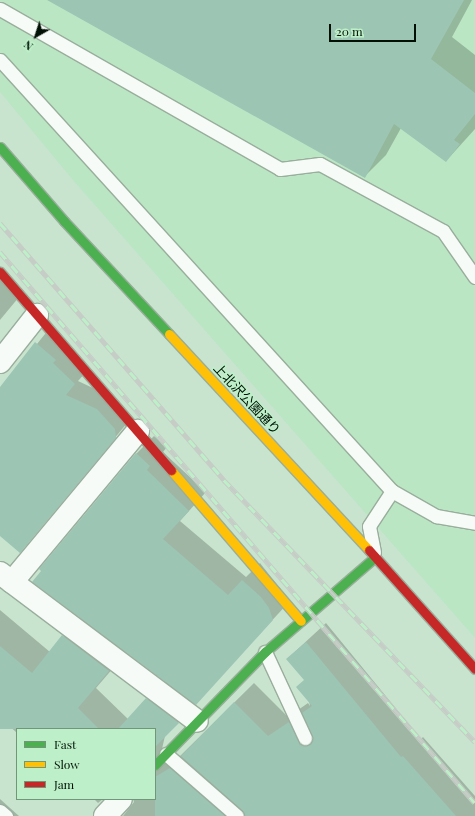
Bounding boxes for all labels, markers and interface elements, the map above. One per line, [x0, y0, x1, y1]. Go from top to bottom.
north arrow [16, 16, 56, 56]
scale bar [331, 16, 418, 42]
text: 20 m [336, 23, 363, 39]
text: N [20, 37, 36, 54]
street label: 上北沢公園通り [210, 360, 284, 438]
legend [16, 728, 156, 800]
text: Fast [54, 736, 76, 752]
text: Slow [54, 756, 80, 772]
text: Jam [54, 776, 74, 792]

